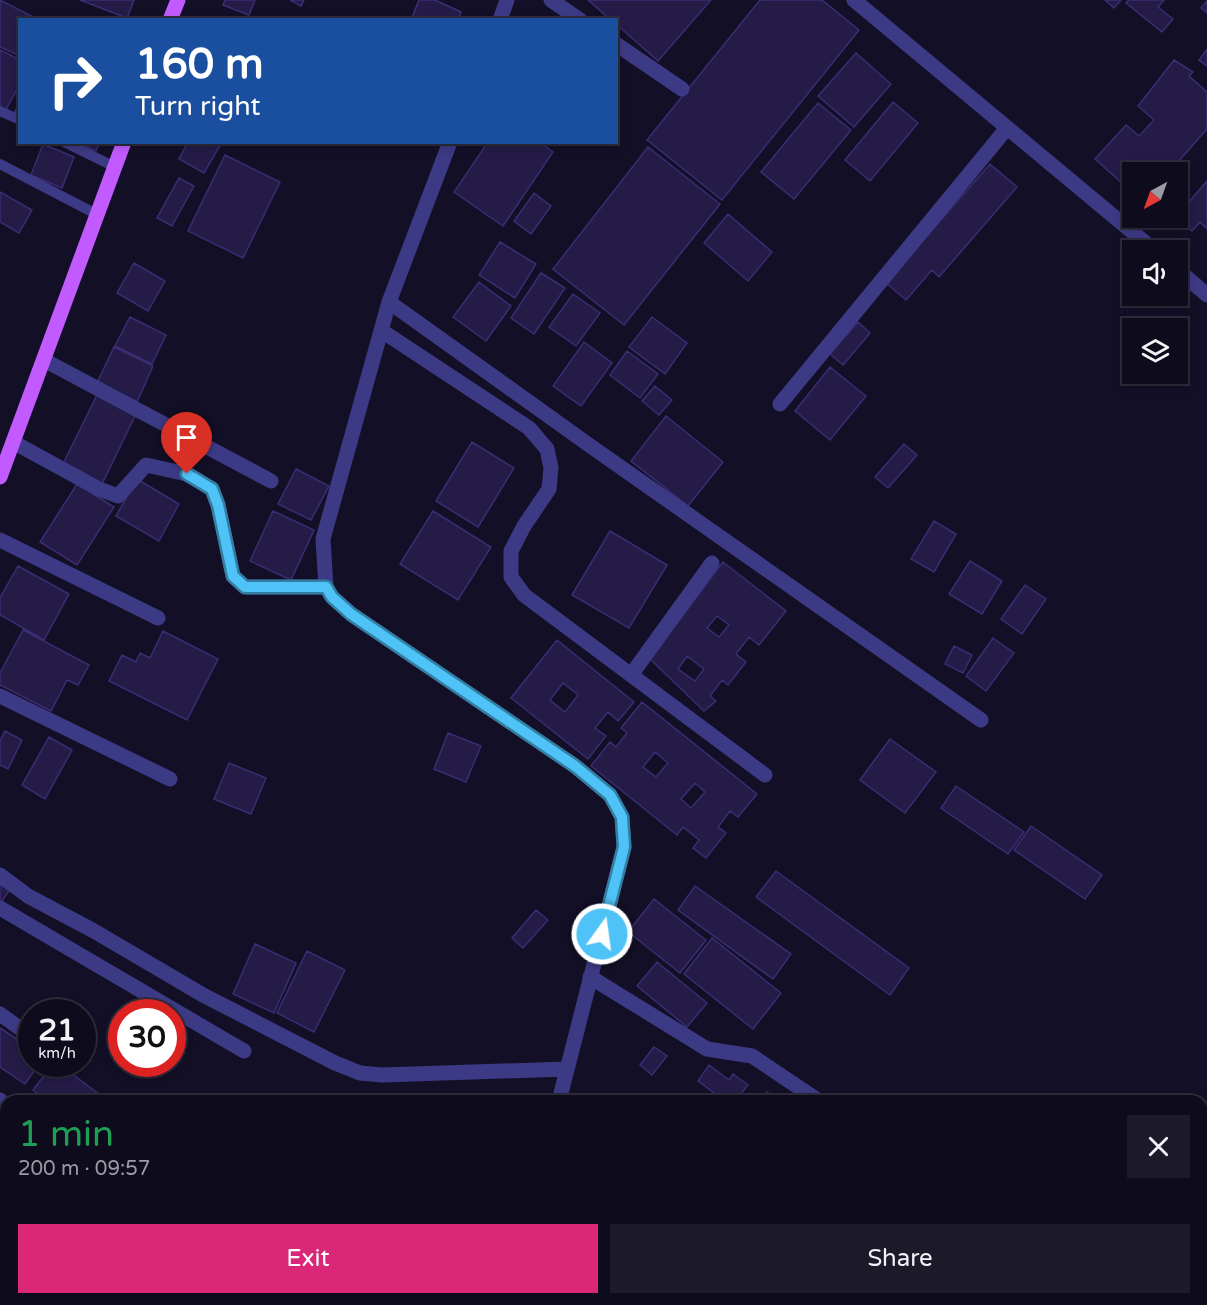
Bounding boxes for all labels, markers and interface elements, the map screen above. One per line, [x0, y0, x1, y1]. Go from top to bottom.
text: 160 m [135, 39, 264, 90]
icon: right [36, 42, 114, 120]
text: Turn right [135, 90, 261, 123]
north arrow [1122, 162, 1188, 228]
map controls [1122, 162, 1188, 384]
button: sound [1122, 240, 1188, 306]
button: layers [1122, 318, 1188, 384]
pin [161, 412, 212, 474]
icon: arrive [170, 421, 203, 454]
position arrow [570, 902, 634, 966]
speed limit sign: 30 [108, 999, 186, 1077]
text: 21 [38, 1012, 76, 1049]
text: km/h [38, 1044, 76, 1062]
text: 1 min [18, 1113, 114, 1156]
button: close [1127, 1115, 1190, 1178]
text: 200 m · 09:57 [18, 1157, 150, 1181]
button: Exit [18, 1224, 598, 1293]
button: Share [610, 1224, 1190, 1293]

